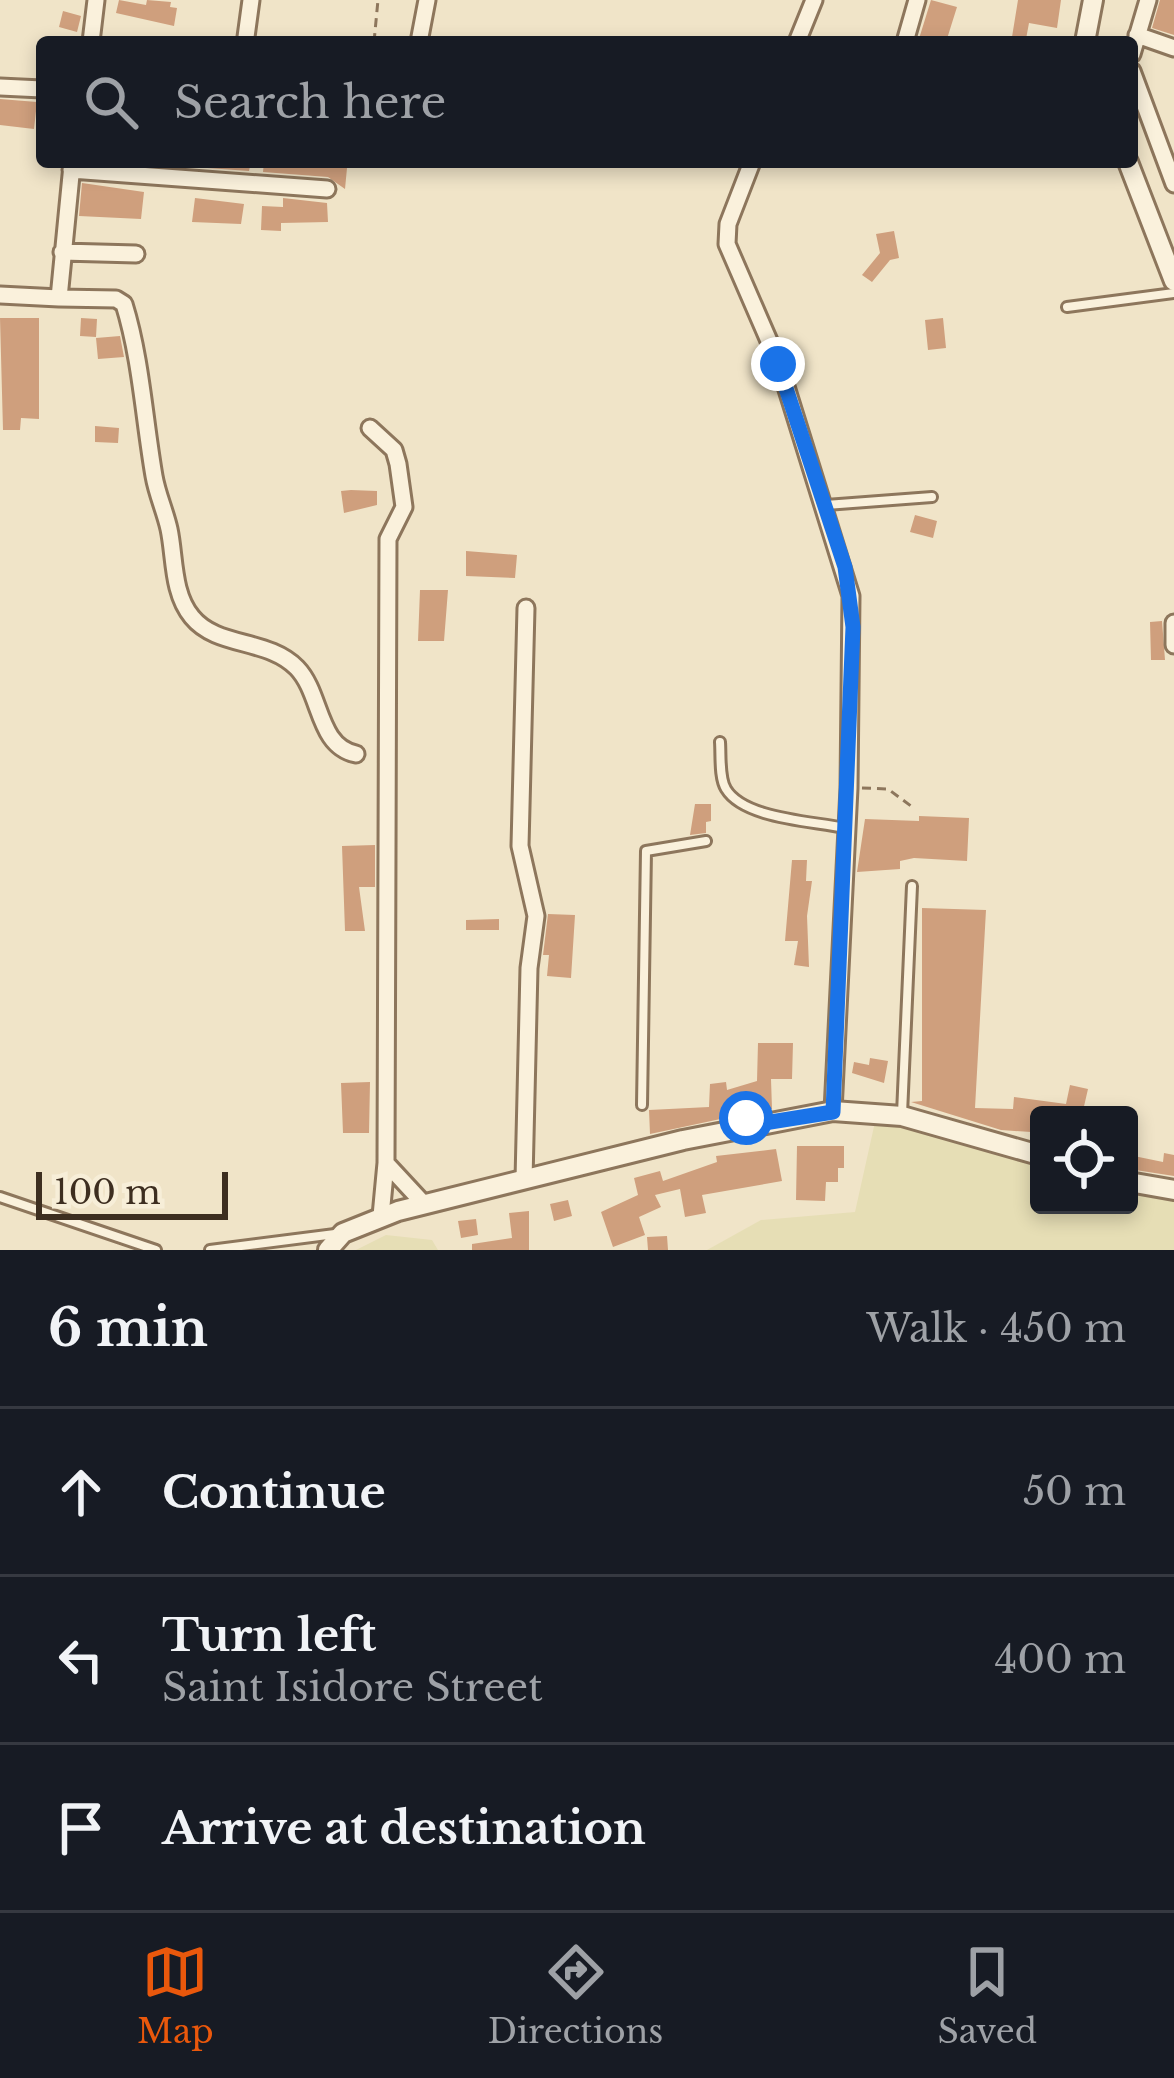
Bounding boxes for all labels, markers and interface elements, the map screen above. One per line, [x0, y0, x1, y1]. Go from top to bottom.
search box [36, 36, 1138, 168]
icon: search [78, 69, 144, 135]
text: Search here [174, 74, 446, 130]
route end [751, 337, 805, 391]
route start [719, 1091, 773, 1145]
map controls [1030, 1106, 1138, 1214]
button: locate [1030, 1106, 1138, 1214]
scale bar [36, 1166, 228, 1219]
text: 100 m [54, 1172, 161, 1213]
text: 6 min [48, 1297, 208, 1360]
text: Walk · 450 m [866, 1304, 1126, 1353]
icon: ahead [48, 1459, 114, 1525]
text: Continue [162, 1464, 386, 1520]
text: 50 m [1023, 1467, 1126, 1516]
text: Turn left [162, 1607, 376, 1663]
icon: left [48, 1627, 114, 1693]
text: 400 m [994, 1635, 1126, 1684]
text: Saint Isidore Street [162, 1663, 543, 1712]
icon: arrive [48, 1795, 114, 1861]
text: Arrive at destination [162, 1800, 646, 1856]
tab: Map [137, 1939, 214, 2052]
tab: Directions [488, 1939, 663, 2052]
tab: Saved [937, 1939, 1037, 2052]

